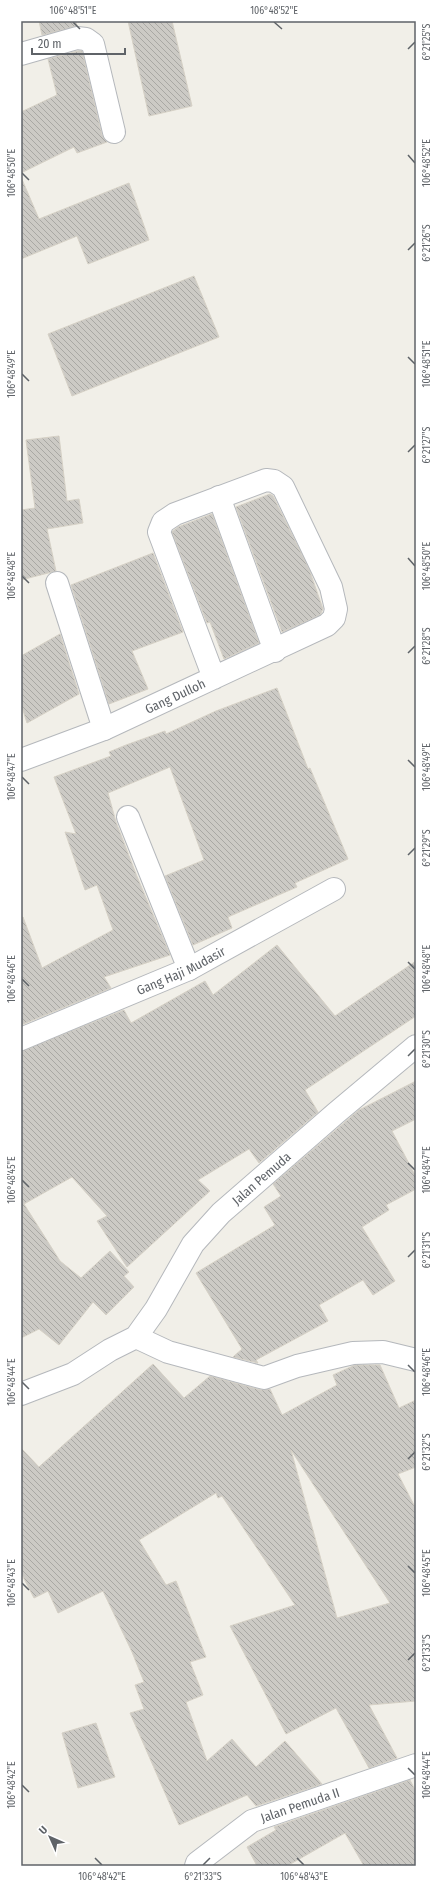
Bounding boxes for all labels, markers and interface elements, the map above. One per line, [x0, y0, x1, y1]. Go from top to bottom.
text: 106°48'51"E [50, 5, 97, 17]
text: 106°48'52"E [250, 5, 298, 17]
text: 6°21'25"S [421, 23, 433, 61]
scale bar [32, 30, 125, 56]
text: 20 m [38, 37, 62, 51]
text: 106°48'52"E [421, 139, 433, 187]
text: 106°48'50"E [6, 148, 18, 197]
text: 6°21'26"S [421, 224, 433, 262]
text: 106°48'51"E [421, 340, 433, 387]
text: 106°48'49"E [6, 350, 18, 398]
text: 6°21'27"S [421, 427, 433, 463]
text: 106°48'50"E [421, 541, 433, 590]
text: 106°48'48"E [6, 552, 18, 600]
text: 6°21'28"S [421, 627, 433, 665]
street label: Gang Dulloh [143, 676, 208, 717]
text: 106°48'49"E [421, 743, 433, 791]
text: 106°48'47"E [6, 753, 18, 801]
text: 6°21'29"S [421, 829, 433, 867]
street label: Gang Haji Mudasir [134, 943, 228, 998]
text: 106°48'48"E [421, 945, 433, 993]
text: 106°48'46"E [6, 955, 18, 1003]
text: 6°21'30"S [421, 1030, 433, 1068]
text: 106°48'47"E [421, 1146, 433, 1194]
street label: Jalan Pemuda [229, 1149, 294, 1208]
text: 106°48'45"E [6, 1156, 18, 1204]
text: 6°21'31"S [421, 1232, 433, 1268]
text: 106°48'46"E [421, 1348, 433, 1396]
text: 106°48'44"E [6, 1358, 18, 1406]
text: 6°21'32"S [421, 1433, 433, 1471]
text: 106°48'45"E [421, 1549, 433, 1597]
text: 106°48'43"E [6, 1559, 18, 1607]
text: 6°21'33"S [421, 1634, 433, 1672]
text: 106°48'44"E [421, 1751, 433, 1799]
text: 106°48'42"E [6, 1761, 18, 1809]
street label: Jalan Pemuda II [259, 1785, 341, 1826]
north arrow [30, 1817, 70, 1857]
text: U [36, 1823, 50, 1837]
text: 106°48'42"E [78, 1871, 126, 1883]
text: 6°21'33"S [184, 1871, 222, 1883]
text: 106°48'43"E [280, 1871, 328, 1883]

